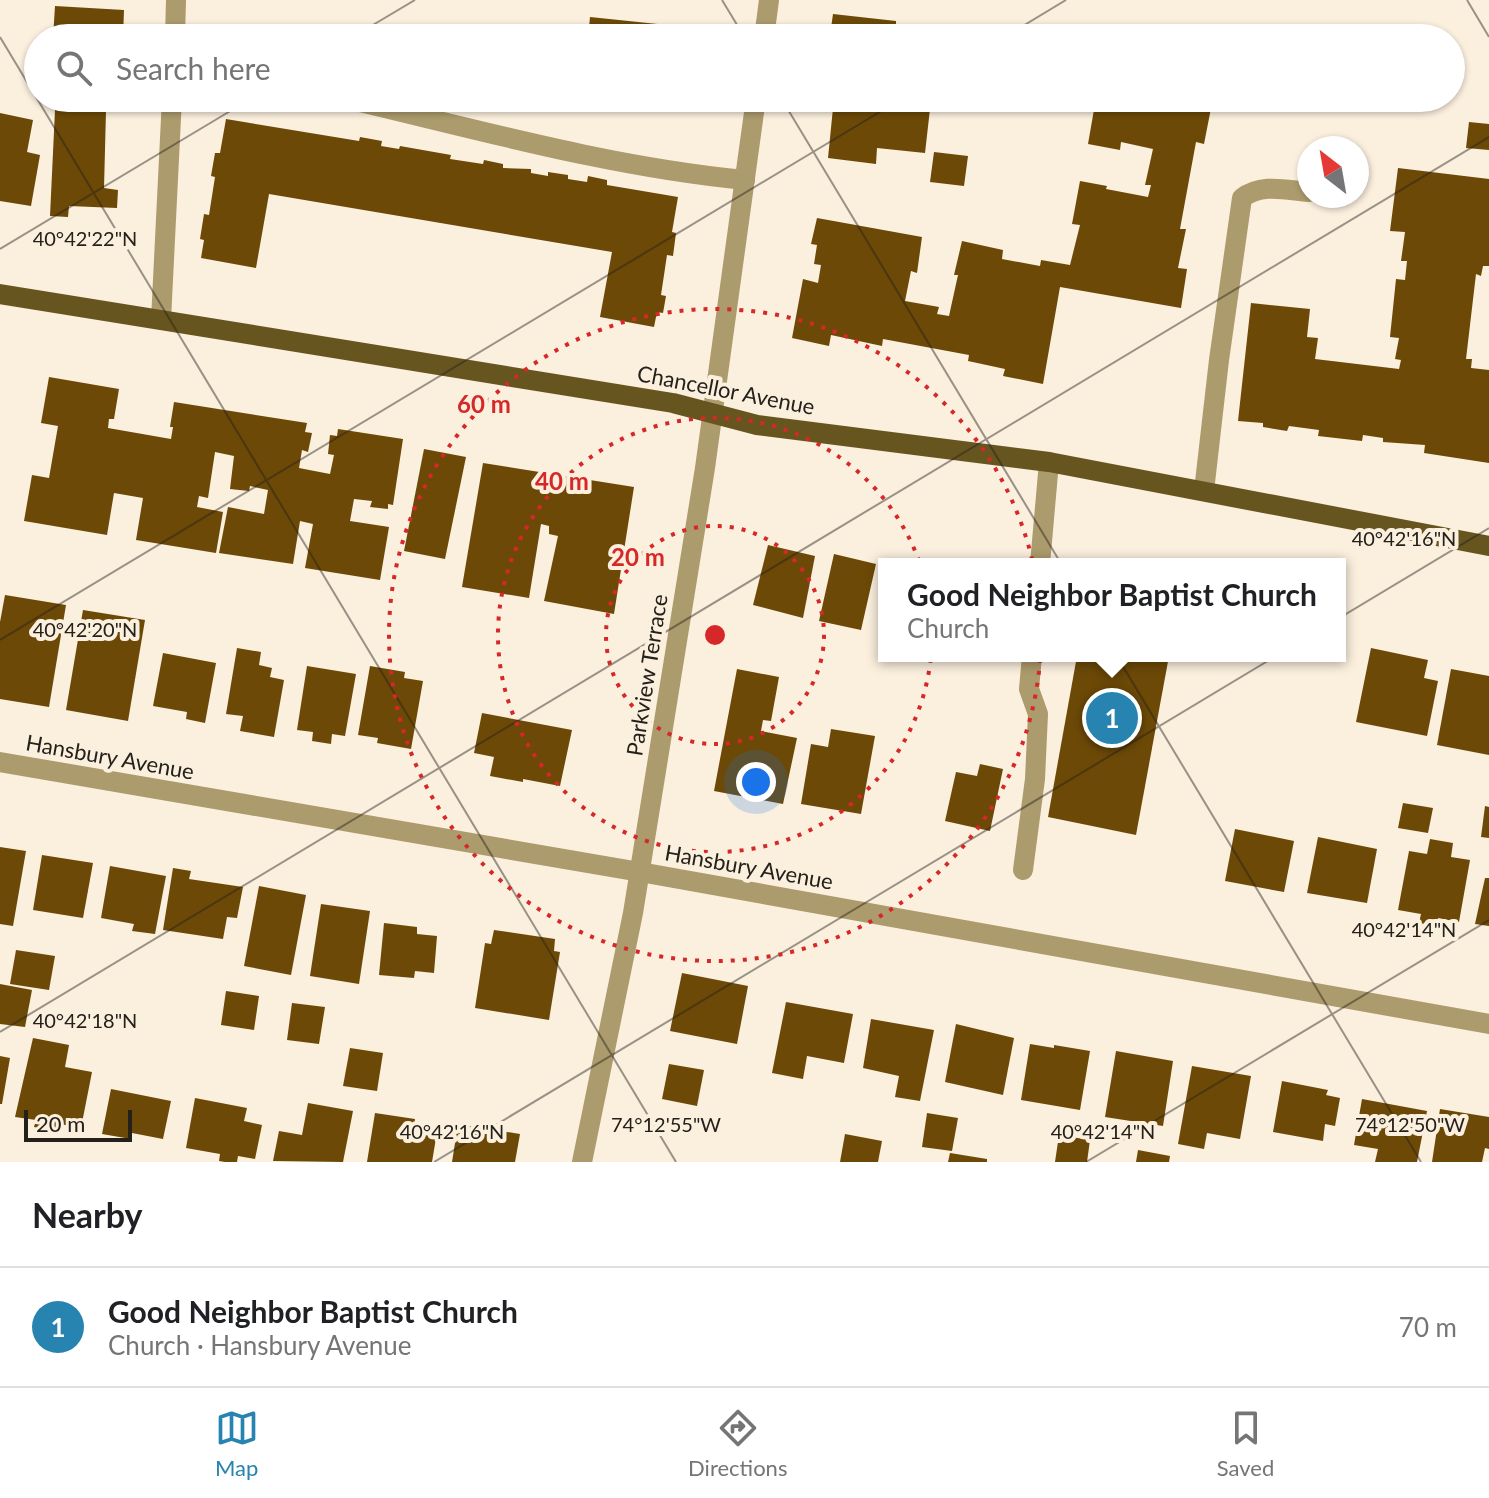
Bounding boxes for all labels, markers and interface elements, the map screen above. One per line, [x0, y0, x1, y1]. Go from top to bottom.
search box [24, 24, 1465, 112]
icon: search [52, 46, 96, 90]
text: Search here [116, 50, 271, 86]
north arrow [1297, 136, 1369, 208]
text: 40°42'22"N [33, 226, 137, 250]
street label: Chancellor Avenue [635, 359, 817, 420]
text: 60 m [457, 389, 511, 418]
text: 40 m [535, 466, 589, 495]
text: 40°42'16"N [1352, 526, 1456, 550]
text: 20 m [611, 542, 665, 571]
popup [878, 558, 1346, 662]
text: Good Neighbor Baptist Church [907, 576, 1317, 612]
street label: Parkview Terrace [620, 592, 673, 758]
text: Church [907, 612, 989, 644]
text: 40°42'20"N [33, 617, 137, 641]
centre of rings [701, 621, 729, 649]
pin: 1 [1086, 688, 1138, 748]
street label: Hansbury Avenue [24, 728, 196, 785]
your location [736, 762, 776, 802]
street label: Hansbury Avenue [663, 838, 835, 895]
text: 40°42'14"N [1352, 917, 1456, 941]
text: 40°42'18"N [33, 1008, 137, 1032]
scale bar [24, 1106, 132, 1142]
text: 20 m [36, 1110, 85, 1137]
text: 74°12'55"W [611, 1112, 721, 1136]
text: 74°12'50"W [1355, 1112, 1465, 1136]
text: 40°42'16"N [400, 1119, 504, 1143]
text: 40°42'14"N [1051, 1119, 1155, 1143]
text: Nearby [32, 1194, 143, 1235]
text: Good Neighbor Baptist Church [108, 1293, 518, 1329]
text: 1 [50, 1311, 66, 1343]
text: 70 m [1399, 1311, 1457, 1343]
text: Church · Hansbury Avenue [108, 1329, 412, 1361]
tab: Map [215, 1406, 259, 1481]
tab: Directions [688, 1406, 787, 1481]
tab: Saved [1217, 1406, 1274, 1481]

